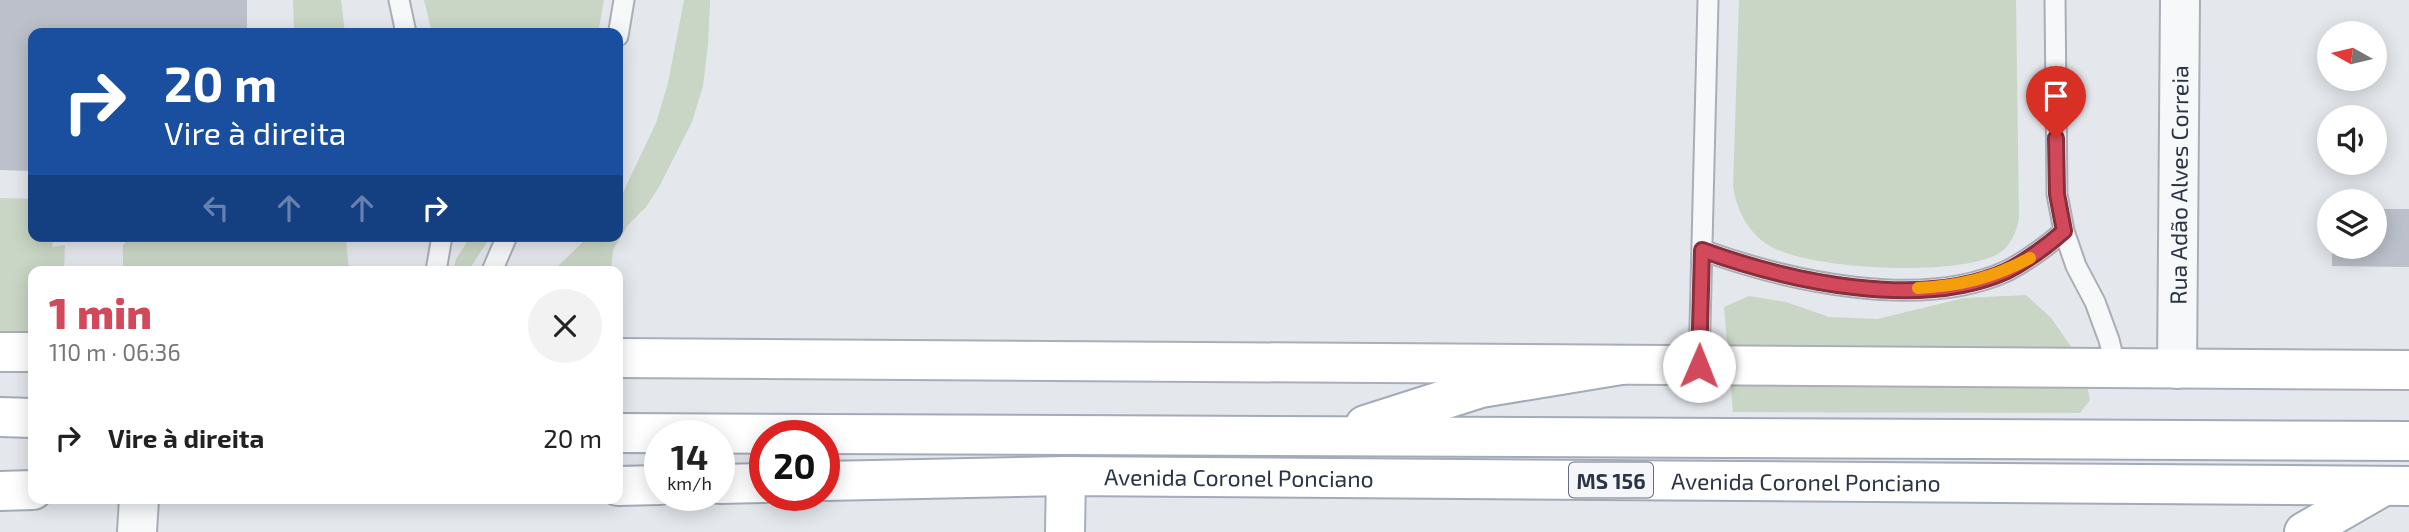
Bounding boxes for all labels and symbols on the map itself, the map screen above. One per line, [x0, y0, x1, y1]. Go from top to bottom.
north arrow [2317, 21, 2387, 91]
street label: Rua Adão Alves Correia [2164, 65, 2193, 305]
pin [2026, 66, 2086, 138]
position arrow [1662, 329, 1736, 403]
speed limit sign: 20 [749, 420, 840, 511]
street label: Avenida Coronel Ponciano [1104, 462, 1374, 492]
road number: MS 156 [1569, 462, 1653, 498]
street label: Avenida Coronel Ponciano [1671, 467, 1941, 497]

